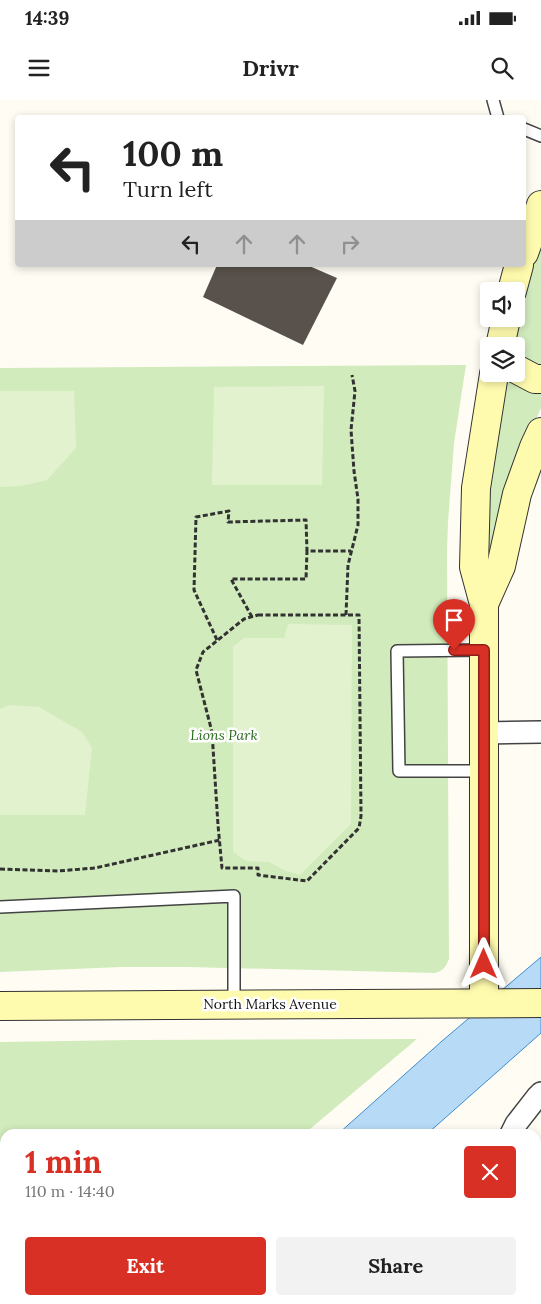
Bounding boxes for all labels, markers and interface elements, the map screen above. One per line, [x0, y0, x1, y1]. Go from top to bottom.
text: 14:39 [25, 6, 69, 30]
icon: menu [25, 54, 53, 82]
text: Drivr [242, 54, 299, 82]
icon: search [488, 54, 516, 82]
text: 100 m [123, 131, 223, 176]
icon: left [40, 135, 105, 200]
text: Turn left [123, 175, 213, 203]
icon: left [177, 230, 205, 258]
icon: ahead [230, 230, 258, 258]
icon: ahead [283, 230, 311, 258]
icon: right [336, 230, 364, 258]
map controls [480, 282, 525, 382]
button: sound [480, 282, 525, 327]
button: layers [480, 337, 525, 382]
pin [433, 599, 475, 650]
icon: arrive [440, 606, 468, 634]
park label: Lions Park [190, 726, 258, 744]
position arrow [457, 937, 509, 989]
street label: North Marks Avenue [203, 995, 337, 1013]
text: 1 min [25, 1143, 102, 1181]
button: close [464, 1146, 516, 1198]
text: 110 m · 14:40 [25, 1181, 115, 1201]
button: Exit [25, 1237, 266, 1295]
button: Share [276, 1237, 516, 1295]

